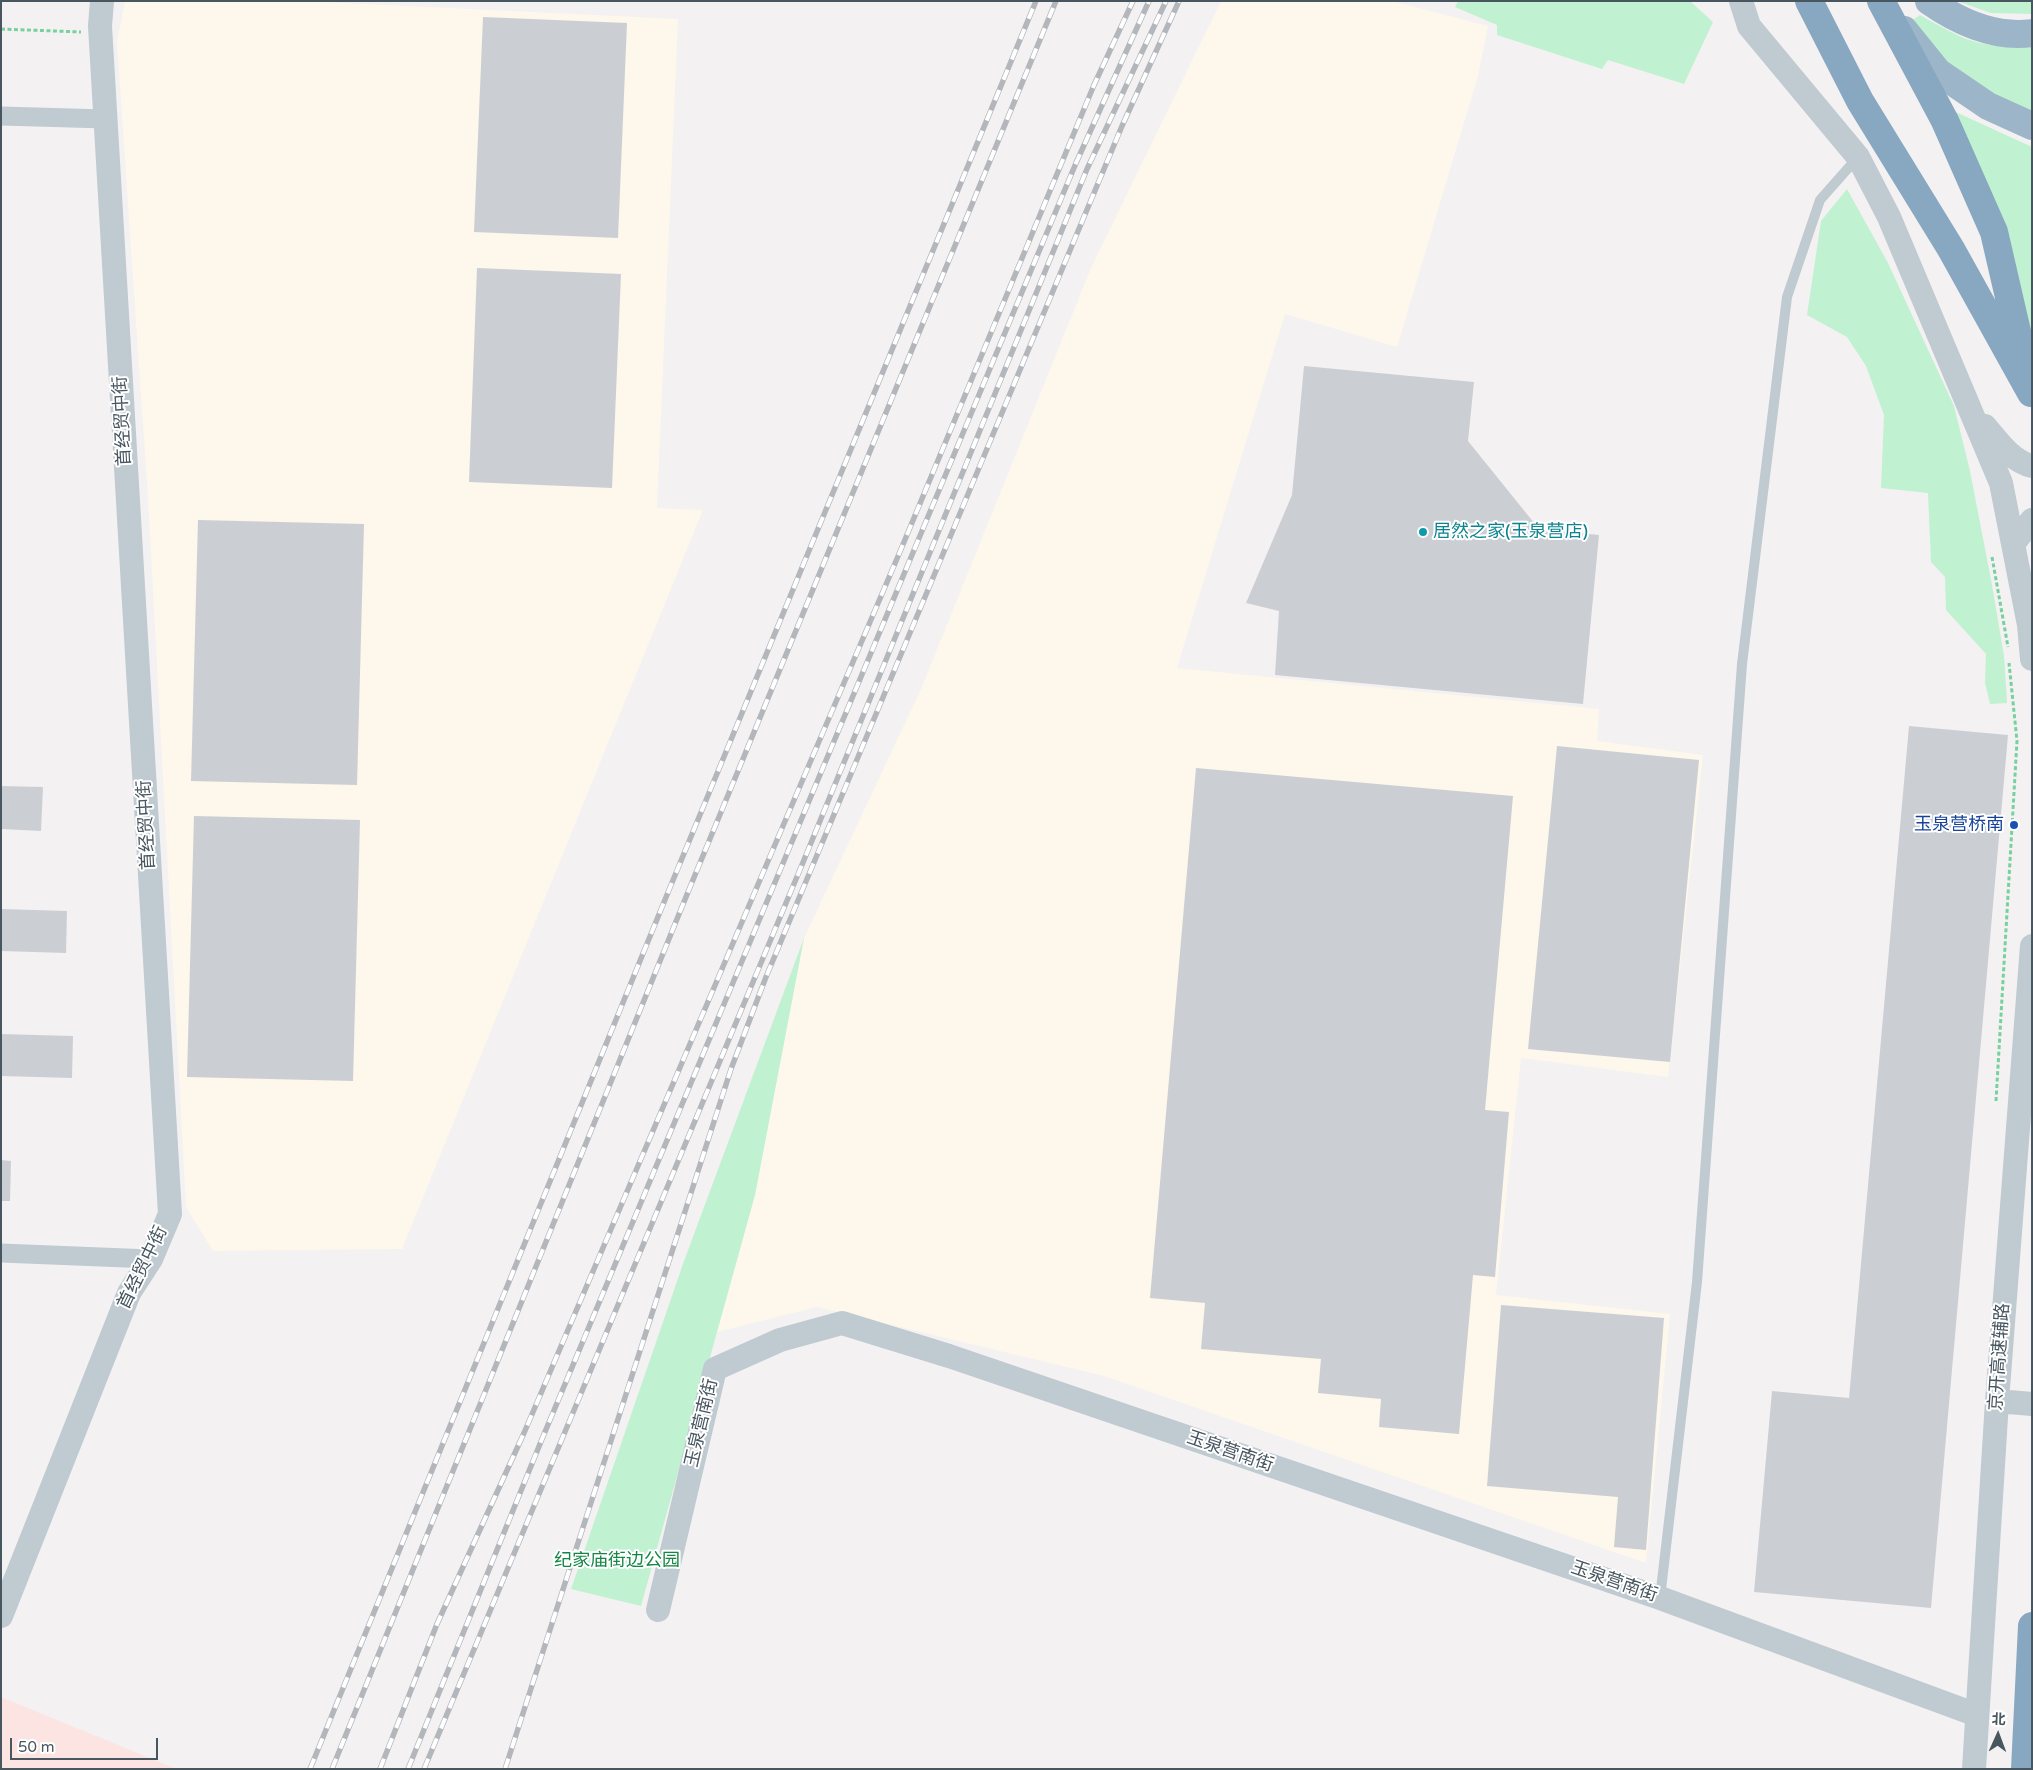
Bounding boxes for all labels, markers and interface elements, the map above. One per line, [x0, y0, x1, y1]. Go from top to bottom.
street label: 首经贸中街 [110, 375, 136, 467]
place label: 居然之家(玉泉营店) [1433, 521, 1588, 543]
marker: 居然之家(玉泉营店) [1417, 526, 1429, 538]
street label: 首经贸中街 [134, 779, 160, 871]
place label: 玉泉营桥南 [1914, 814, 2004, 836]
marker: 玉泉营桥南 [2008, 819, 2020, 831]
street label: 首经贸中街 [114, 1223, 172, 1313]
street label: 京开高速辅路 [1985, 1302, 2015, 1412]
street label: 玉泉营南街 [681, 1377, 723, 1469]
street label: 玉泉营南街 [1184, 1427, 1276, 1477]
park label: 纪家庙街边公园 [554, 1550, 680, 1572]
street label: 玉泉营南街 [1568, 1557, 1660, 1607]
north arrow [1973, 1710, 2023, 1760]
text: 北 [1991, 1711, 2006, 1728]
scale bar [12, 1728, 160, 1760]
text: 50 m [18, 1738, 55, 1756]

